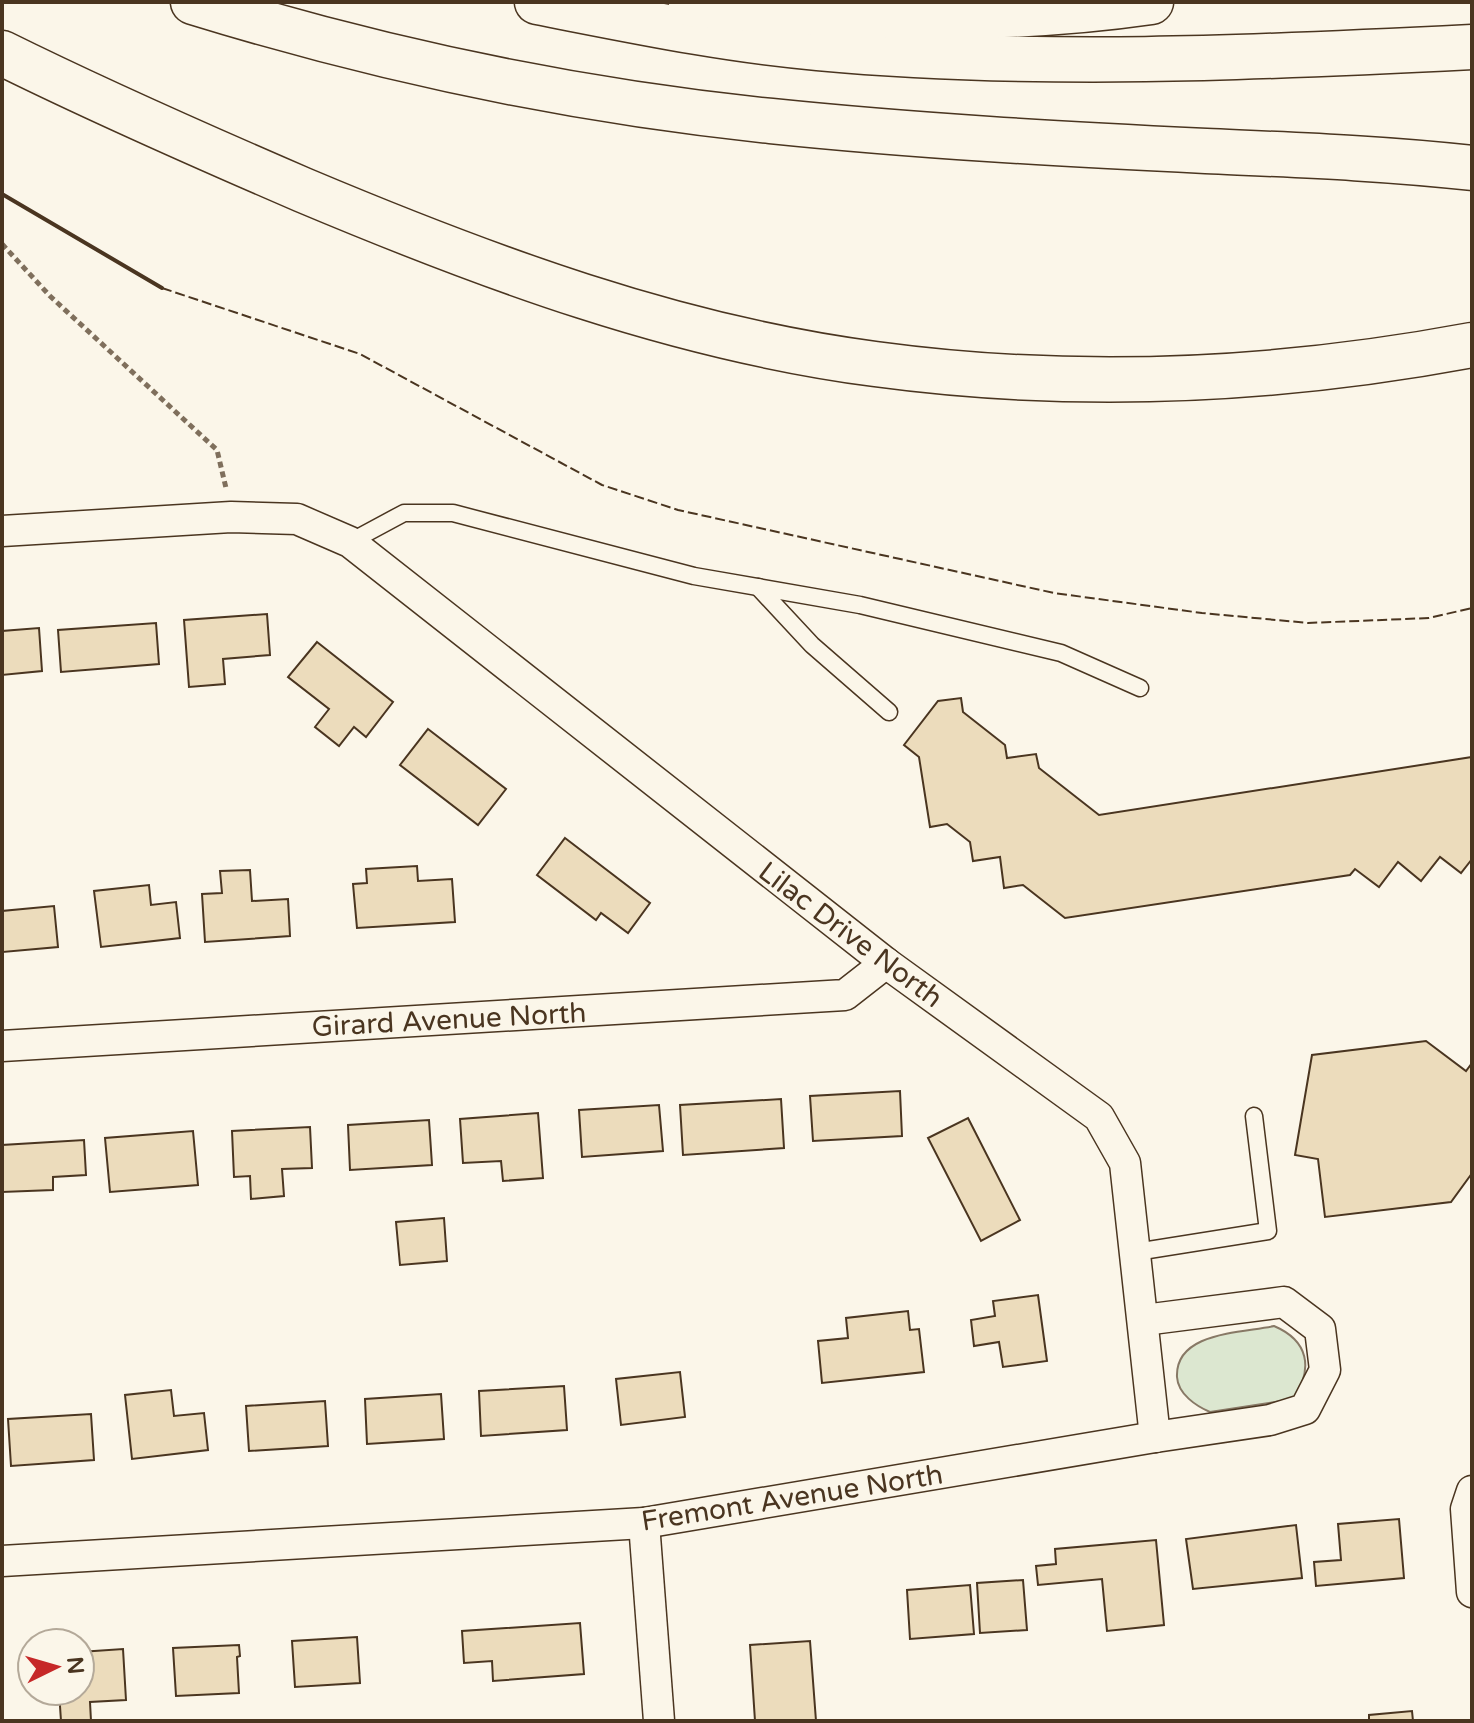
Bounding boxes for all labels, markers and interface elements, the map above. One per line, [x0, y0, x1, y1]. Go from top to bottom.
street label: Lilac Drive North [752, 854, 949, 1015]
street label: Girard Avenue North [311, 996, 587, 1044]
street label: Fremont Avenue North [639, 1457, 945, 1539]
north arrow [16, 1627, 96, 1707]
text: N [61, 1655, 89, 1675]

